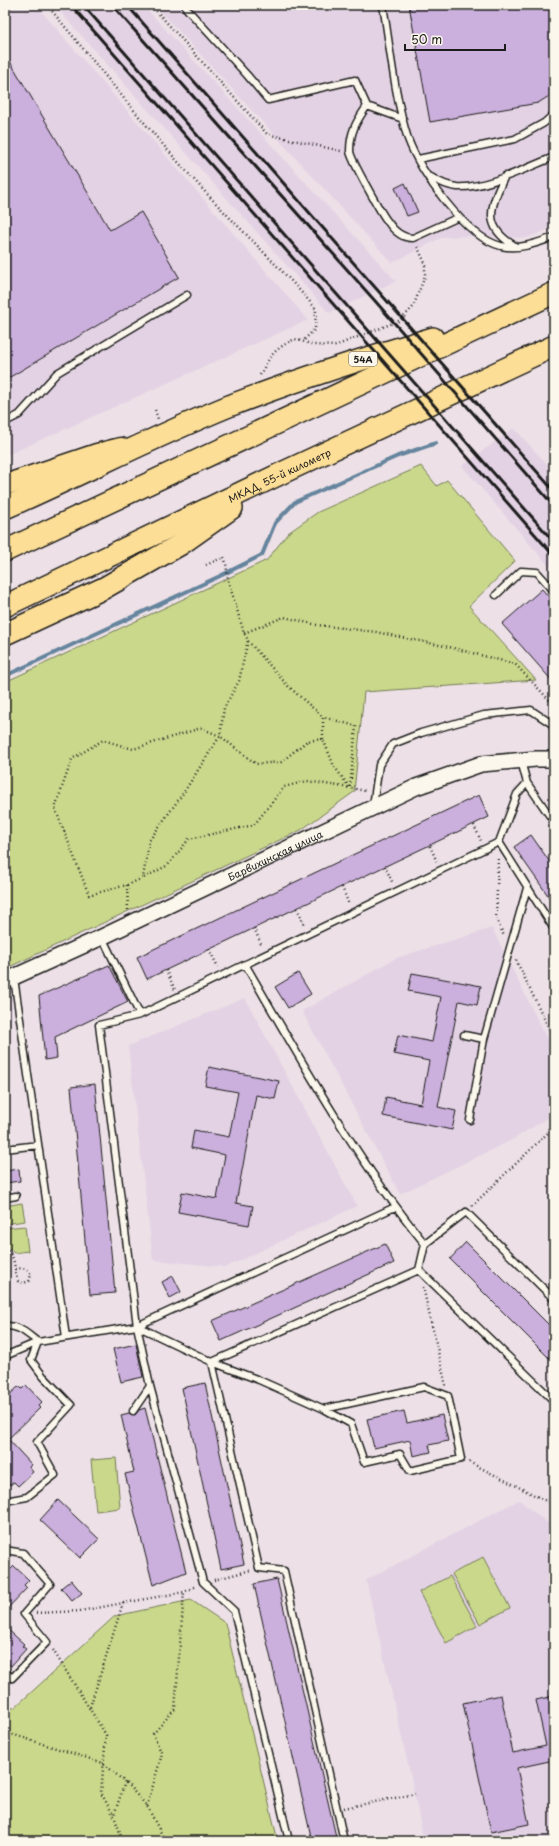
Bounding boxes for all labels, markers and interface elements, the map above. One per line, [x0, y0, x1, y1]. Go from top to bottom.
scale bar [405, 26, 505, 52]
text: 50 m [411, 30, 442, 48]
road number: 54А [349, 352, 377, 366]
street label: МКАД, 55-й километр [225, 444, 333, 505]
street label: Барвихинская улица [225, 825, 325, 884]

